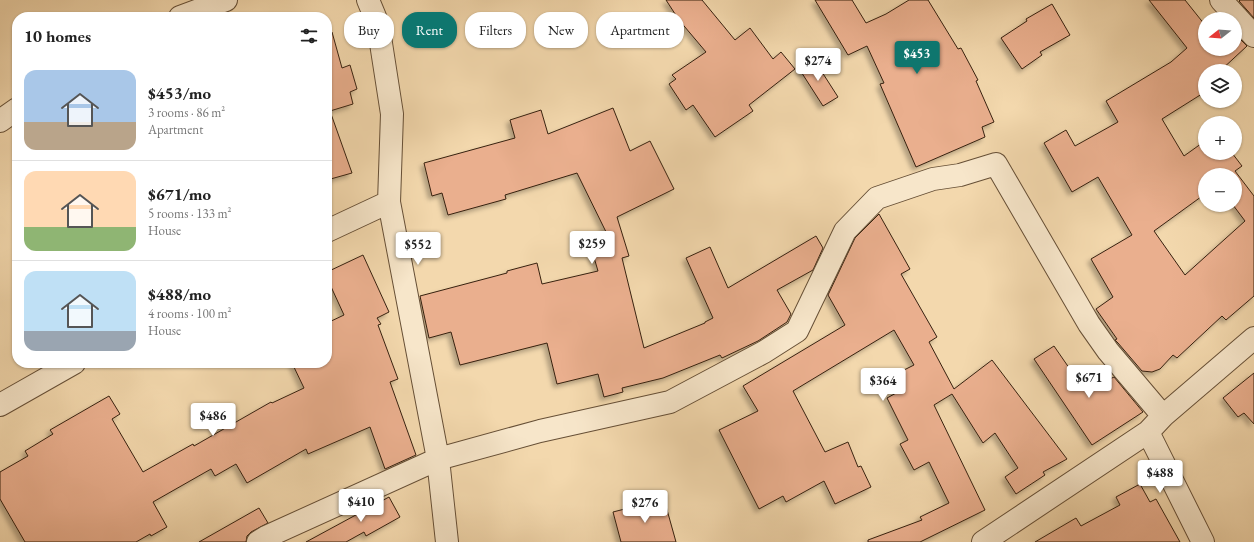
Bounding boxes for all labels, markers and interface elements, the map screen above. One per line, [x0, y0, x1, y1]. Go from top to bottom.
chip: Buy [344, 12, 394, 48]
chip: Rent [402, 12, 457, 48]
chip: Filters [465, 12, 526, 48]
chip: New [534, 12, 588, 48]
chip: Apartment [596, 12, 684, 48]
north arrow [1198, 12, 1242, 56]
map controls [1198, 12, 1242, 212]
text: 10 homes [24, 25, 91, 47]
icon: filters [298, 25, 320, 47]
pin: $453 [893, 41, 941, 75]
text: $453 [904, 45, 930, 62]
pin: $274 [794, 48, 842, 82]
text: $274 [805, 52, 831, 69]
button: layers [1198, 64, 1242, 108]
text: $453/mo [148, 82, 211, 104]
icon: home [56, 86, 104, 134]
text: 3 rooms · 86 m² [148, 104, 225, 121]
button: + [1198, 116, 1242, 160]
text: Apartment [148, 121, 203, 138]
button: − [1198, 168, 1242, 212]
text: $671/mo [148, 183, 211, 205]
icon: home [56, 187, 104, 235]
text: 5 rooms · 133 m² [148, 205, 232, 222]
text: House [148, 222, 181, 239]
pin: $259 [568, 231, 616, 265]
pin: $552 [394, 232, 442, 266]
text: $259 [579, 235, 605, 252]
text: $552 [405, 236, 431, 253]
text: $488/mo [148, 283, 211, 305]
icon: home [56, 287, 104, 335]
text: 4 rooms · 100 m² [148, 305, 232, 322]
text: House [148, 322, 181, 339]
pin: $671 [1065, 365, 1113, 399]
pin: $364 [859, 368, 907, 402]
text: $671 [1076, 369, 1102, 386]
text: $364 [870, 372, 896, 389]
pin: $486 [189, 403, 237, 437]
text: $486 [200, 407, 226, 424]
pin: $488 [1136, 460, 1184, 494]
text: $488 [1147, 464, 1173, 481]
pin: $410 [337, 489, 385, 523]
pin: $276 [621, 490, 669, 524]
text: $410 [348, 493, 374, 510]
text: $276 [632, 494, 658, 511]

